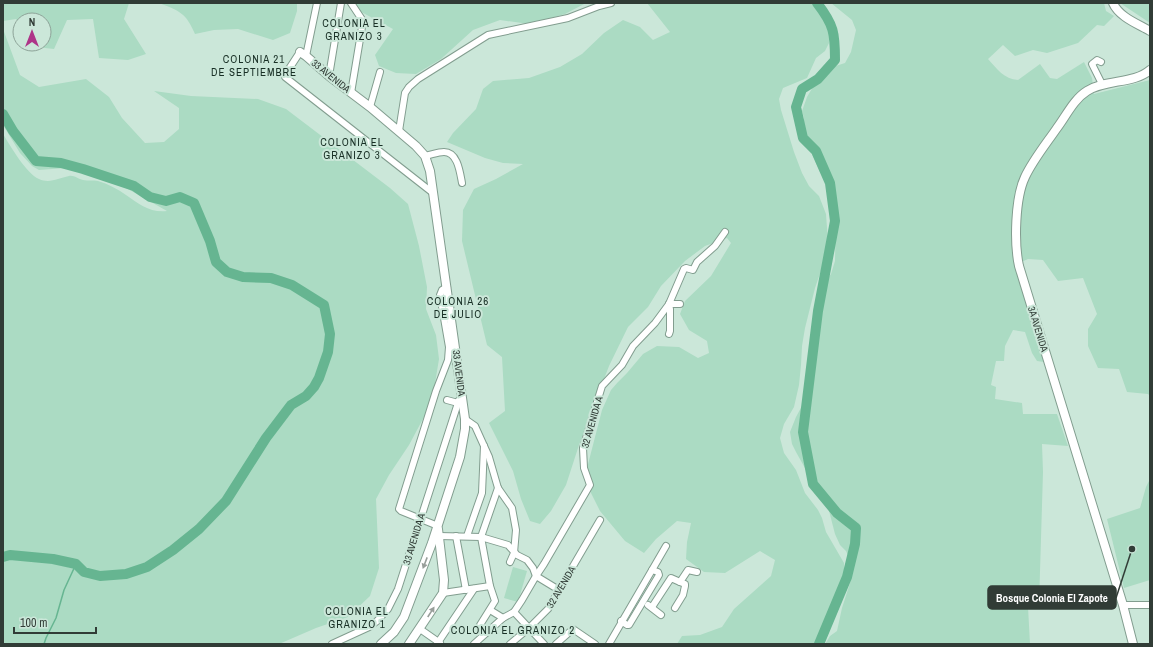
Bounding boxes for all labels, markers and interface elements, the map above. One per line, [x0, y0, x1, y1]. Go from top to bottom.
north arrow [12, 12, 52, 52]
text: N [29, 15, 35, 29]
district label: COLONIA EL GRANIZO 3 [322, 16, 386, 43]
district label: COLONIA 21 DE SEPTIEMBRE [211, 52, 297, 79]
street label: 33 AVENIDA [309, 56, 354, 96]
district label: COLONIA EL GRANIZO 3 [320, 135, 384, 162]
district label: COLONIA 26 DE JULIO [427, 294, 489, 321]
street label: 3A AVENIDA [1025, 305, 1051, 354]
street label: 33 AVENIDA [450, 349, 468, 397]
street label: 32 AVENIDA A [578, 394, 606, 449]
street label: 33 AVENIDA A [400, 511, 428, 566]
one-way arrow [421, 557, 427, 569]
street label: 32 AVENIDA [543, 563, 579, 610]
callout: Bosque Colonia El Zapote [988, 586, 1116, 609]
text: Bosque Colonia El Zapote [996, 591, 1108, 605]
district label: COLONIA EL GRANIZO 1 [325, 604, 389, 631]
one-way arrow [427, 607, 435, 617]
scale bar [14, 609, 96, 635]
text: 100 m [20, 615, 47, 631]
district label: COLONIA EL GRANIZO 2 [451, 623, 575, 637]

